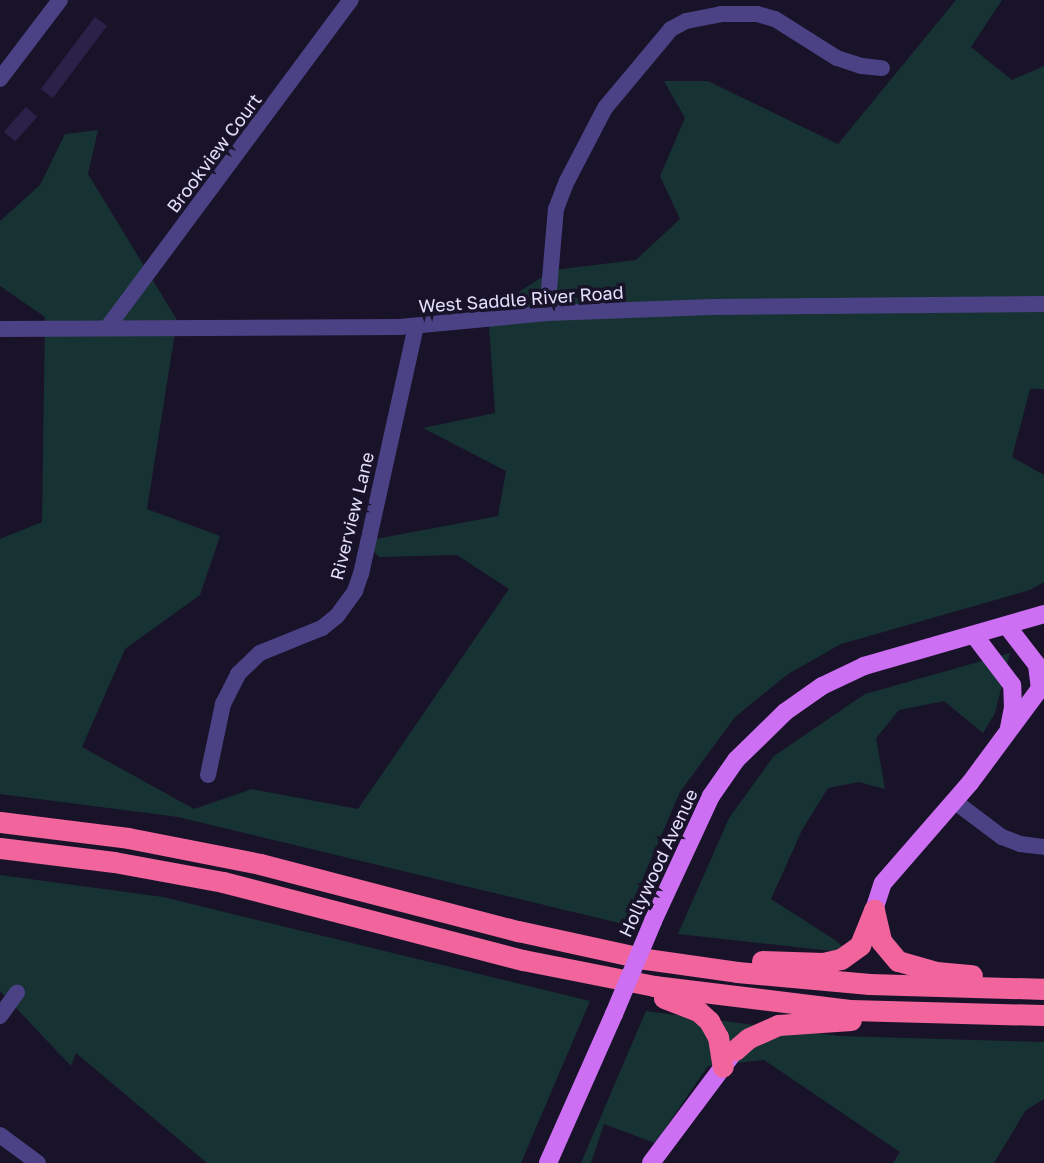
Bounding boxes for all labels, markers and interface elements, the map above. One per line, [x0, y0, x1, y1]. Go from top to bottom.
street label: Brookview Court [162, 89, 266, 217]
street label: West Saddle River Road [418, 281, 624, 317]
street label: Riverview Lane [326, 450, 378, 582]
street label: Hollywood Avenue [614, 785, 702, 941]

